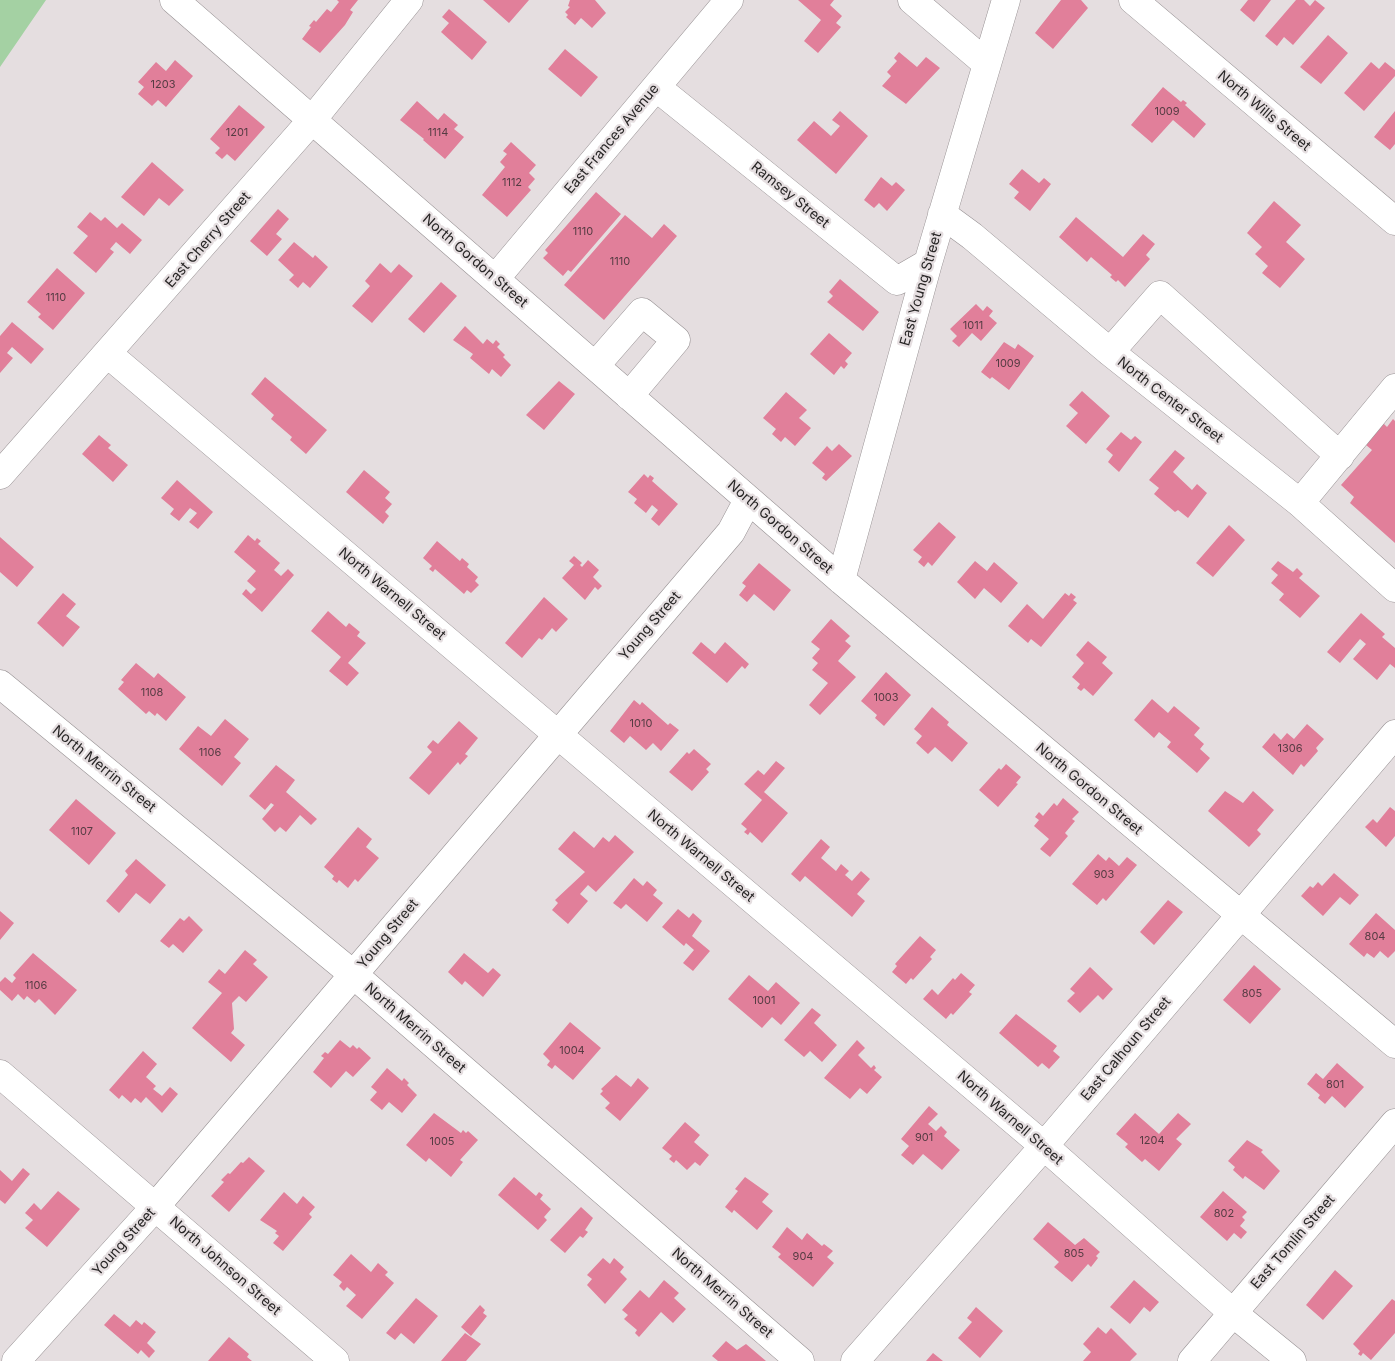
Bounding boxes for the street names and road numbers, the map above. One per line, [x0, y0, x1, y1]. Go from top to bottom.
street label: North Wills Street [1214, 67, 1314, 155]
street label: East Frances Avenue [561, 81, 663, 197]
street label: Ramsey Street [748, 158, 832, 232]
street label: East Cherry Street [162, 189, 254, 291]
street label: North Gordon Street [419, 211, 531, 311]
street label: East Young Street [897, 230, 945, 348]
street label: North Center Street [1114, 354, 1226, 446]
street label: North Gordon Street [724, 477, 836, 577]
street label: North Warnell Street [335, 544, 449, 644]
street label: Young Street [616, 588, 684, 664]
street label: North Merrin Street [49, 722, 159, 816]
street label: North Gordon Street [1032, 740, 1146, 838]
street label: North Warnell Street [644, 806, 758, 906]
street label: Young Street [354, 896, 422, 972]
street label: North Merrin Street [361, 980, 469, 1076]
street label: East Calhoun Street [1078, 994, 1174, 1104]
street label: North Warnell Street [954, 1068, 1066, 1168]
street label: East Tomlin Street [1248, 1191, 1338, 1293]
street label: Young Street [89, 1205, 159, 1279]
street label: North Johnson Street [166, 1213, 284, 1319]
street label: North Merrin Street [668, 1245, 776, 1341]

